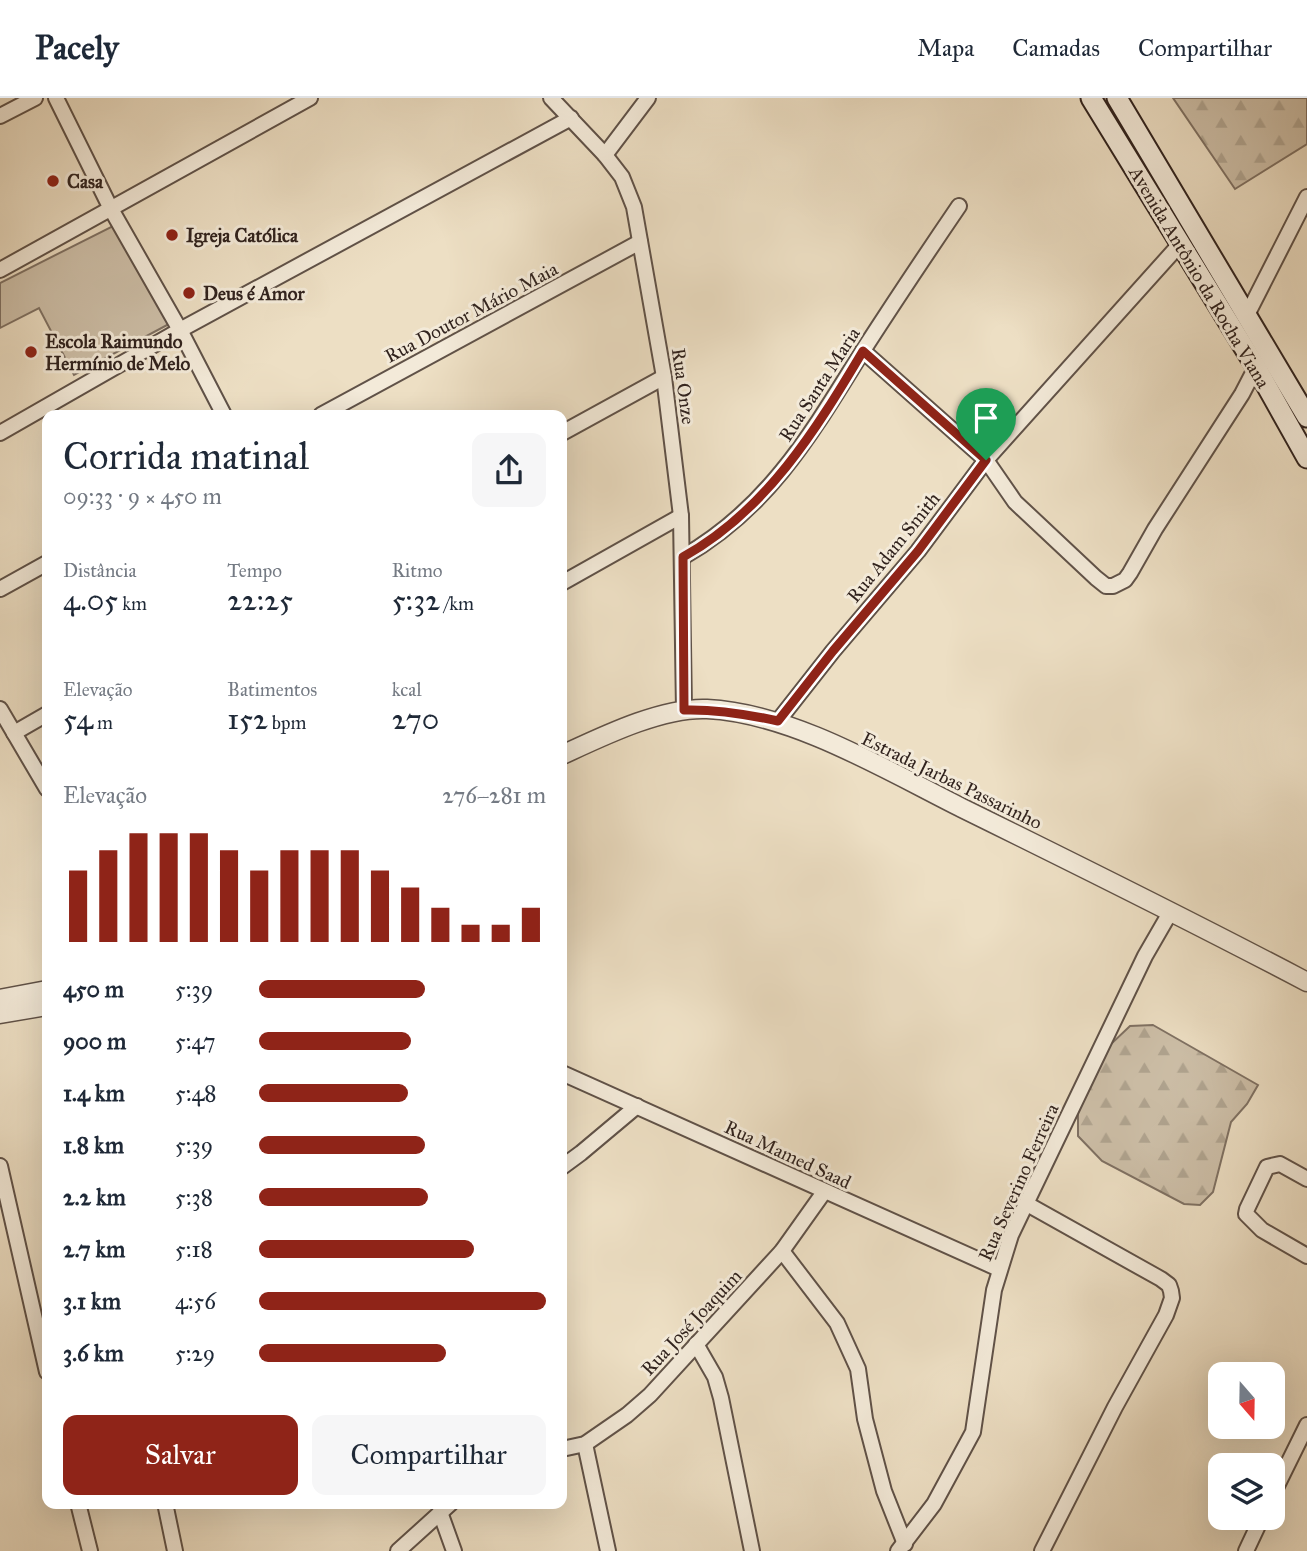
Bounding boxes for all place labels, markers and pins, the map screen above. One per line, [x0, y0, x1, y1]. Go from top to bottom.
place label: Casa [67, 170, 104, 193]
marker: Casa [45, 173, 61, 189]
place label: Igreja Católica [186, 224, 299, 248]
marker: Igreja Católica [164, 227, 180, 243]
place label: Deus é Amor [203, 282, 305, 305]
marker: Deus é Amor [181, 285, 197, 301]
place label: Escola Raimundo Hermínio de Melo [45, 330, 191, 375]
marker: Escola Raimundo Hermínio de Melo [23, 344, 39, 360]
pin [956, 388, 1016, 460]

